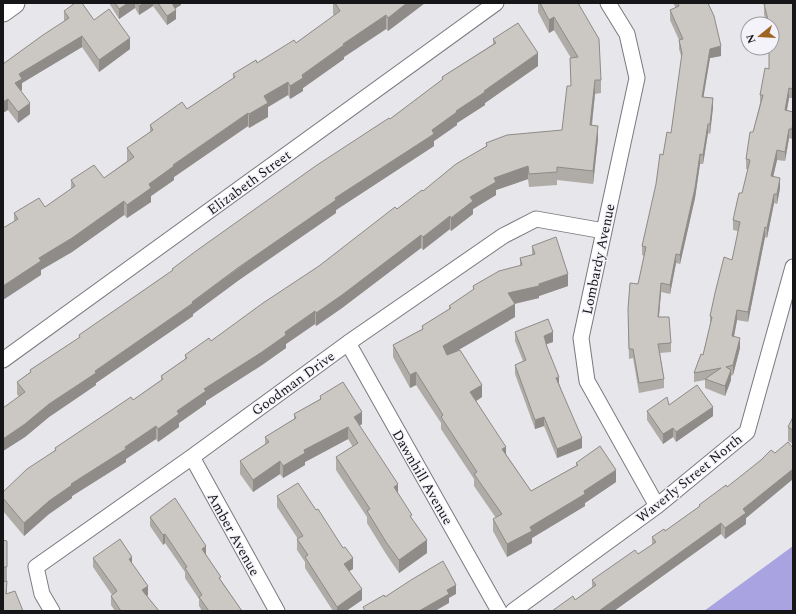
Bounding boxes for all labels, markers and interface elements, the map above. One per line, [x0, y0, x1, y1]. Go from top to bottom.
north arrow [740, 16, 780, 56]
text: N [741, 32, 760, 46]
street label: Elizabeth Street [203, 145, 296, 220]
street label: Lombardy Avenue [576, 201, 621, 316]
street label: Goodman Drive [247, 346, 340, 421]
street label: Dawnhill Avenue [387, 426, 458, 529]
street label: Waverly Street North [632, 429, 747, 528]
street label: Amber Avenue [202, 489, 265, 580]

